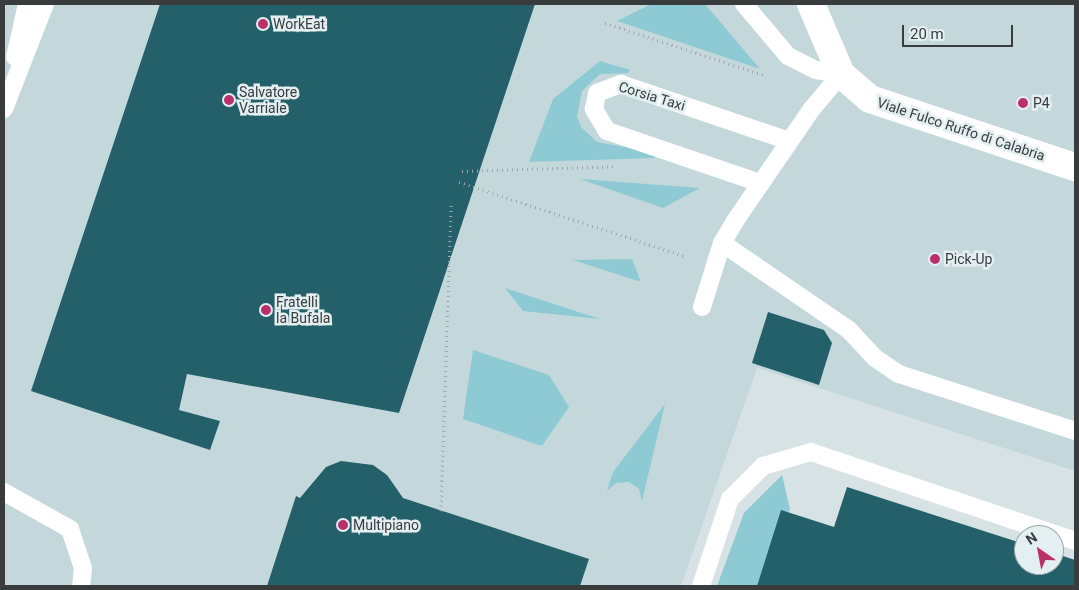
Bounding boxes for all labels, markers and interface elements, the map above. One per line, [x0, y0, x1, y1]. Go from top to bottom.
scale bar [904, 15, 1015, 47]
place label: WorkEat [273, 16, 325, 32]
marker: WorkEat [257, 18, 269, 30]
text: 20 m [910, 25, 944, 43]
street label: Corsia Taxi [617, 78, 687, 114]
place label: Salvatore Varriale [239, 84, 297, 116]
marker: Salvatore Varriale [223, 94, 235, 106]
street label: Viale Fulco Ruffo di Calabria [875, 94, 1047, 164]
place label: P4 [1033, 95, 1050, 111]
marker: P4 [1017, 97, 1029, 109]
place label: Pick-Up [945, 251, 992, 267]
marker: Pick-Up [929, 253, 941, 265]
place label: Fratelli la Bufala [276, 294, 330, 326]
marker: Fratelli la Bufala [260, 304, 272, 316]
place label: Multipiano [353, 517, 419, 533]
marker: Multipiano [337, 519, 349, 531]
north arrow [1014, 525, 1064, 575]
text: N [1023, 529, 1040, 548]

